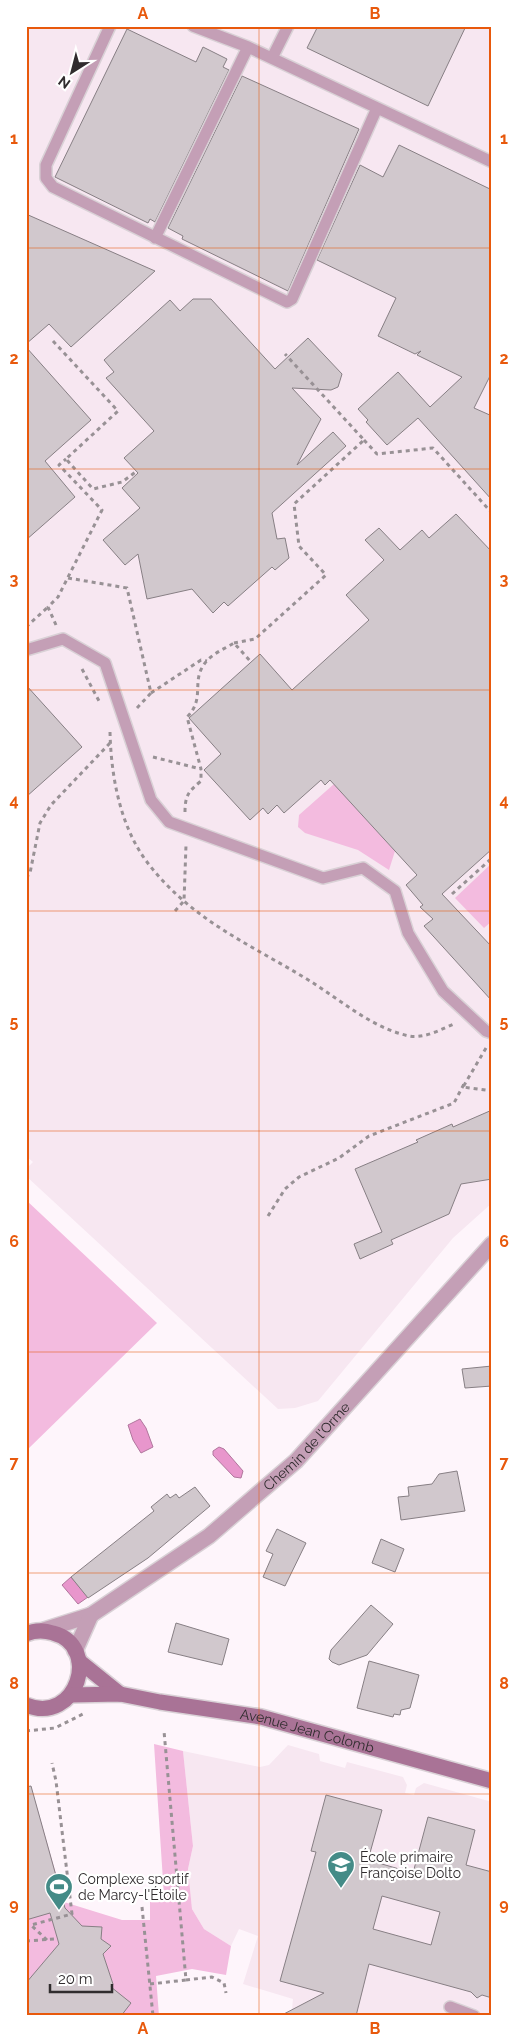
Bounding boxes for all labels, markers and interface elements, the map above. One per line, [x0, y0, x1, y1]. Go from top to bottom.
text: A [138, 4, 149, 23]
text: B [370, 4, 381, 23]
north arrow [48, 48, 98, 98]
text: N [55, 73, 73, 92]
text: 1 [10, 129, 18, 148]
text: 1 [500, 129, 508, 148]
text: 2 [9, 349, 19, 368]
text: 2 [499, 349, 509, 368]
text: 3 [10, 570, 19, 589]
text: 3 [500, 570, 509, 589]
text: 4 [9, 791, 19, 810]
text: 4 [499, 791, 509, 810]
text: 5 [10, 1012, 19, 1031]
text: 5 [500, 1012, 509, 1031]
text: 6 [9, 1232, 19, 1251]
text: 6 [499, 1232, 509, 1251]
street label: Chemin de l'Orme [260, 1399, 353, 1494]
text: 7 [10, 1453, 19, 1472]
text: 7 [500, 1453, 509, 1472]
text: 8 [9, 1674, 19, 1693]
text: 8 [499, 1674, 509, 1693]
street label: Avenue Jean Colomb [239, 1706, 376, 1756]
place label: École primaire Françoise Dolto [360, 1848, 461, 1881]
school or university icon: École primaire Françoise Dolto [326, 1850, 356, 1889]
place label: Complexe sportif de Marcy-l'Étoile [78, 1871, 190, 1903]
sports icon: Complexe sportif de Marcy-l'Étoile [44, 1872, 74, 1911]
text: 9 [9, 1895, 19, 1914]
text: 9 [499, 1895, 509, 1914]
scale bar [50, 1962, 112, 1994]
text: 20 m [58, 1970, 93, 1988]
text: A [138, 2019, 149, 2038]
text: B [370, 2019, 381, 2038]

